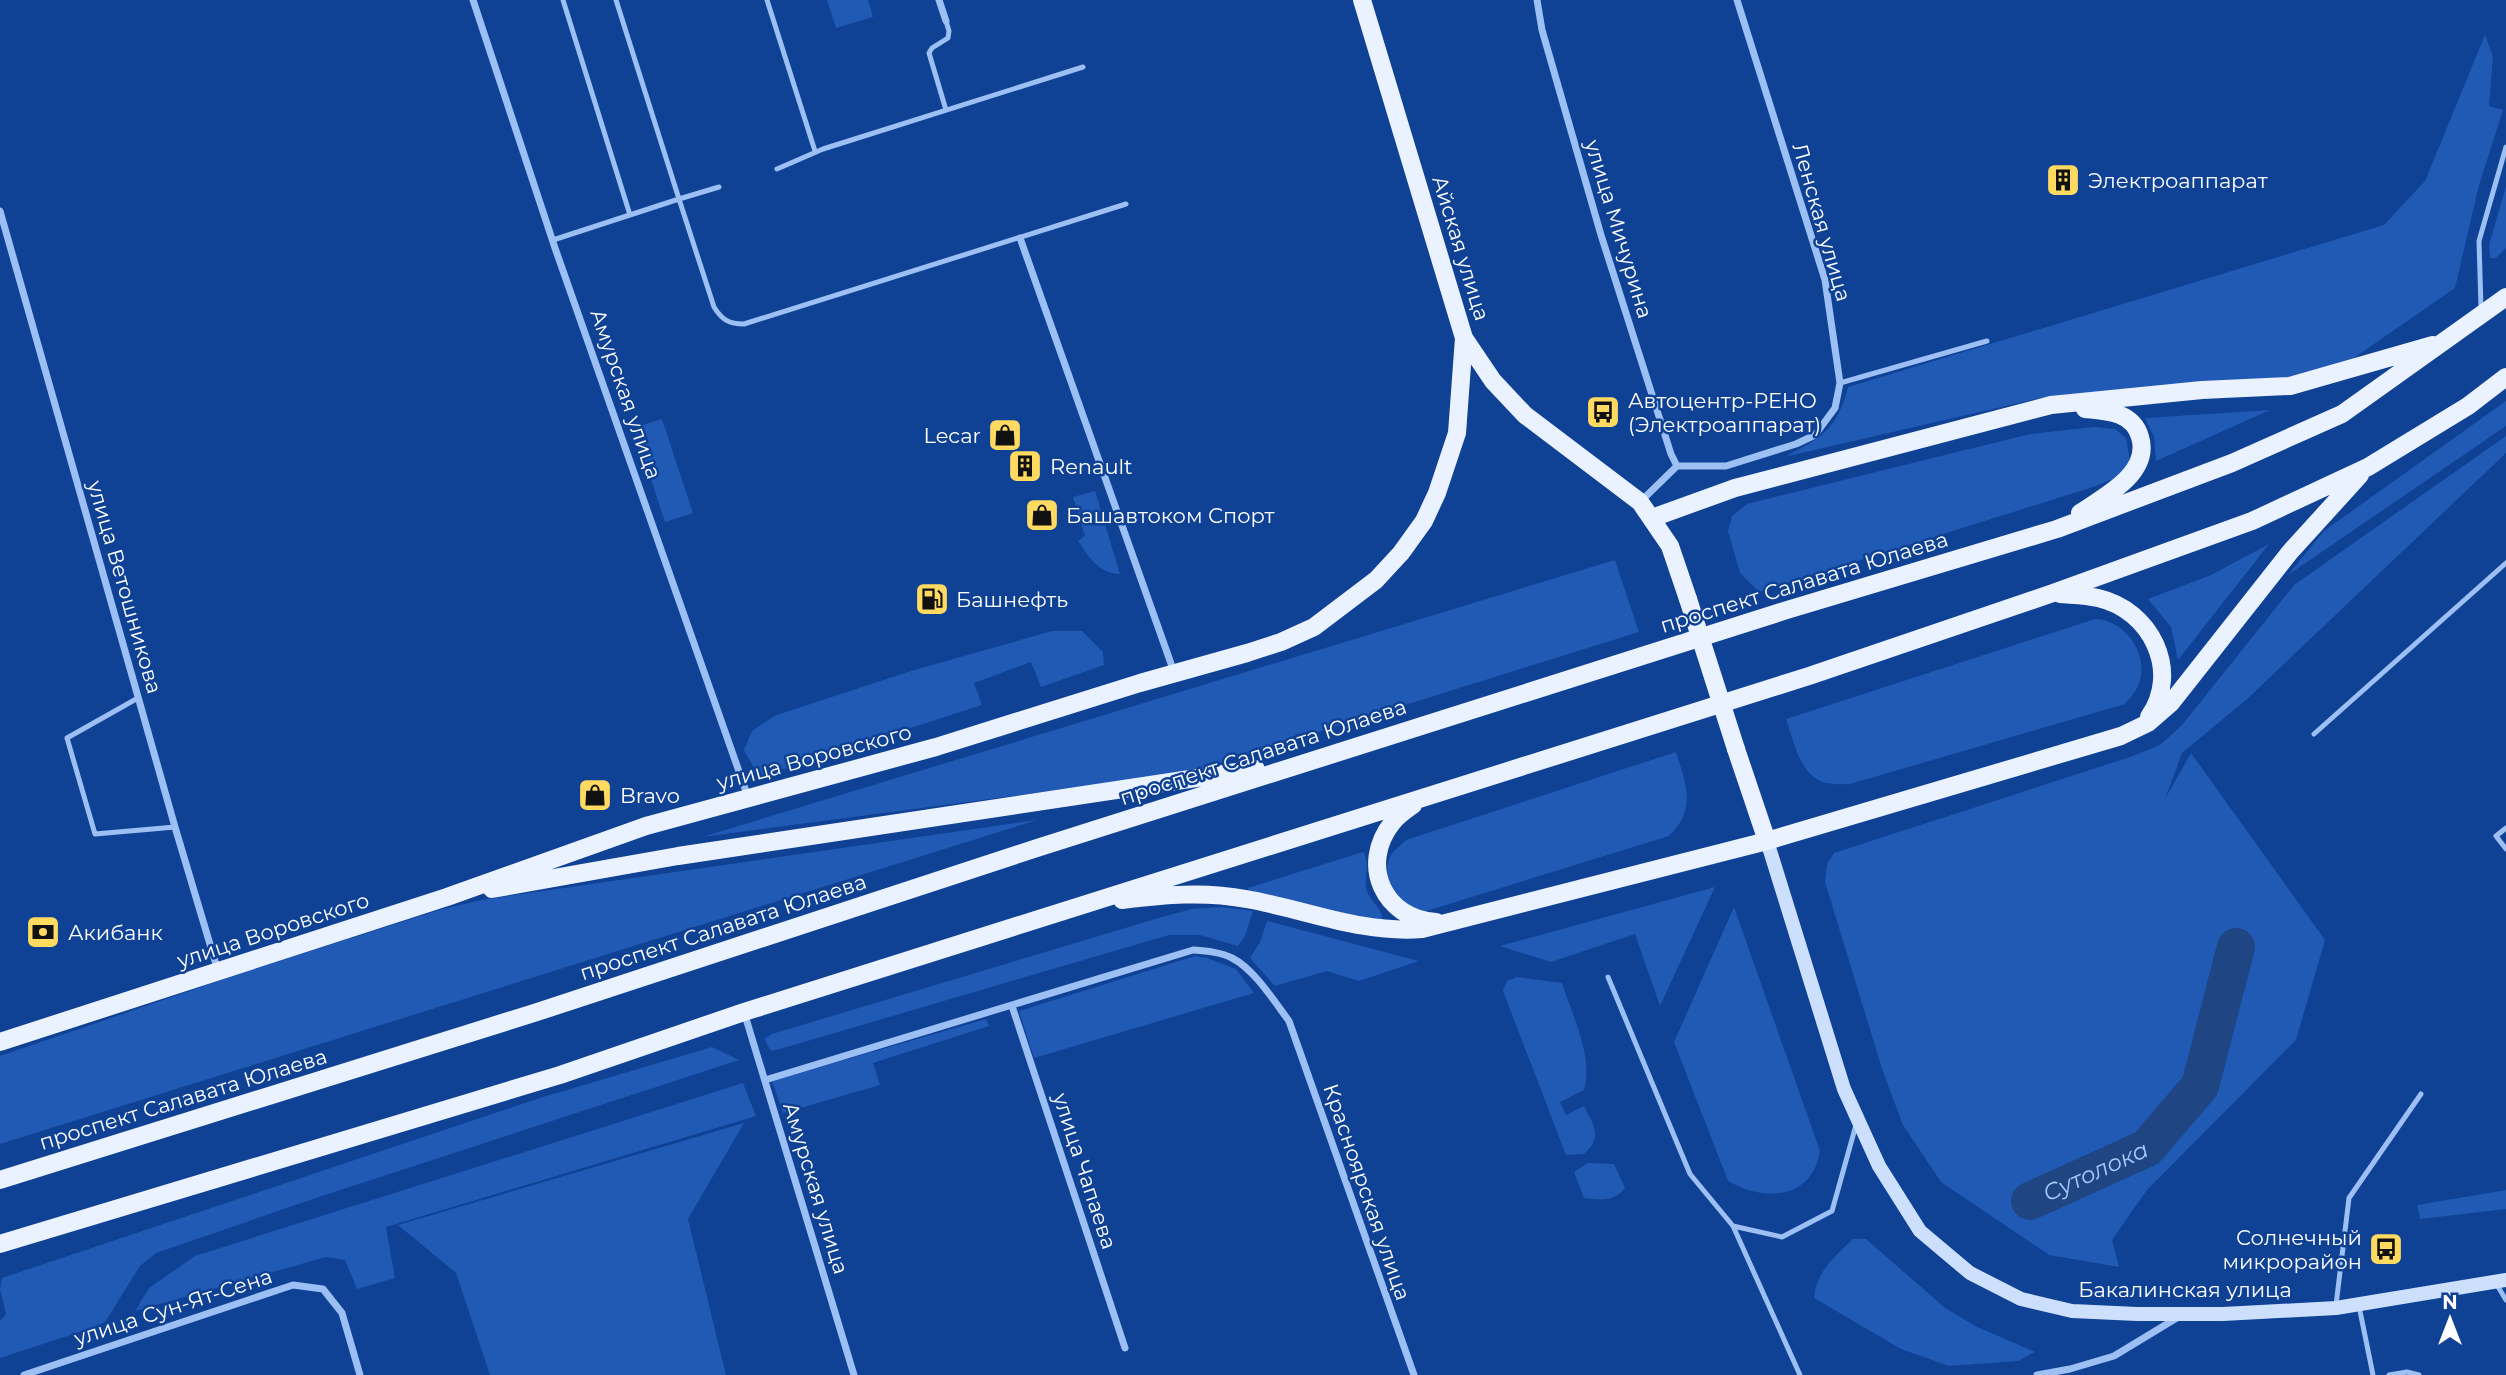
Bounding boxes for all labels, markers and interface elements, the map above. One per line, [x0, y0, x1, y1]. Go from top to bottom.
street label: улица Мичурина [1580, 136, 1658, 321]
street label: Ленская улица [1787, 140, 1857, 304]
building icon: Электроаппарат [2044, 161, 2082, 199]
place label: Электроаппарат [2088, 168, 2268, 193]
street label: Айская улица [1427, 173, 1495, 323]
street label: Амурская улица [585, 306, 667, 482]
place label: Автоцентр-РЕНО (Электроаппарат) [1628, 388, 1821, 437]
bus stop icon: Автоцентр-РЕНО (Электроаппарат) [1584, 393, 1622, 431]
shop icon: Lecar [986, 416, 1024, 454]
place label: Lecar [923, 423, 981, 448]
building icon: Renault [1006, 447, 1044, 485]
place label: Renault [1050, 454, 1133, 479]
street label: улица Ветошникова [82, 477, 167, 696]
shop icon: Башавтоком Спорт [1023, 496, 1061, 534]
place label: Башавтоком Спорт [1066, 503, 1275, 528]
street label: проспект Салавата Юлаева [1657, 526, 1951, 638]
fuel station icon: Башнефть [913, 580, 951, 618]
place label: Башнефть [956, 587, 1068, 612]
street label: проспект Салавата Юлаева [1117, 694, 1409, 810]
street label: улица Воровского [713, 719, 914, 795]
shop icon: Bravo [576, 776, 614, 814]
place label: Bravo [620, 783, 680, 808]
street label: проспект Салавата Юлаева [577, 869, 869, 985]
street label: улица Воровского [173, 887, 372, 973]
bank icon: Акибанк [24, 913, 62, 951]
place label: Акибанк [68, 920, 163, 945]
street label: проспект Салавата Юлаева [36, 1043, 330, 1155]
street label: Красноярская улица [1318, 1081, 1416, 1303]
street label: улица Чапаева [1048, 1089, 1122, 1252]
street label: Амурская улица [778, 1099, 854, 1277]
water label: Сутолока [2038, 1135, 2153, 1207]
place label: Солнечный микрорайон [2222, 1225, 2362, 1274]
bus stop icon: Солнечный микрорайон [2367, 1230, 2405, 1268]
street label: улица Сун-Ят-Сена [70, 1263, 275, 1351]
street label: Бакалинская улица [2078, 1277, 2292, 1302]
north arrow [2415, 1284, 2485, 1354]
text: N [2442, 1291, 2458, 1314]

